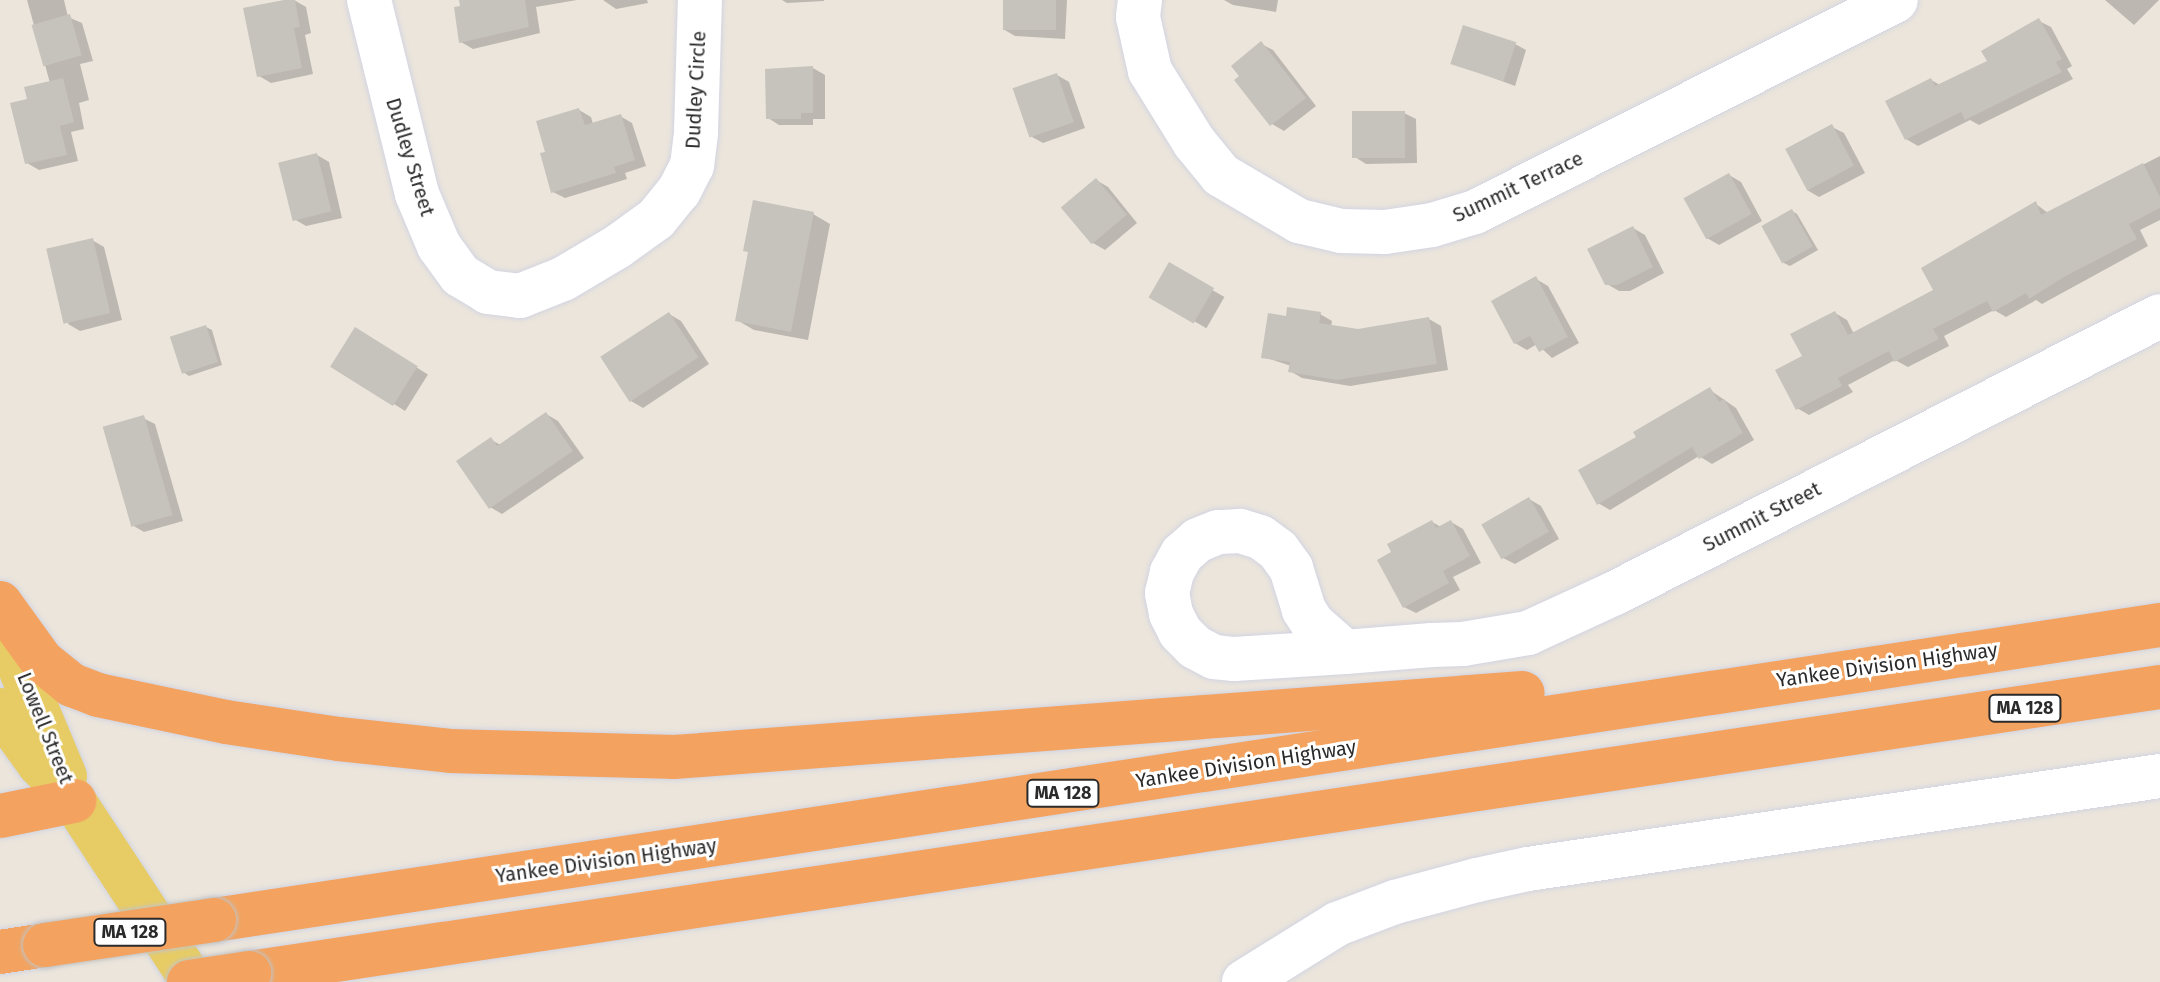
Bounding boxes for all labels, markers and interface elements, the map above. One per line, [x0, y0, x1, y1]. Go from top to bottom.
street label: Dudley Circle [681, 30, 711, 150]
street label: Dudley Street [381, 95, 439, 219]
street label: Summit Terrace [1449, 146, 1587, 228]
street label: Summit Street [1699, 477, 1825, 557]
street label: Yankee Division Highway [1775, 638, 1999, 692]
street label: Lowell Street [12, 669, 78, 787]
road number: MA 128 [1987, 694, 2063, 722]
street label: Yankee Division Highway [1134, 735, 1358, 793]
road number: MA 128 [1025, 779, 1101, 807]
street label: Yankee Division Highway [494, 834, 718, 888]
road number: MA 128 [92, 918, 168, 946]

